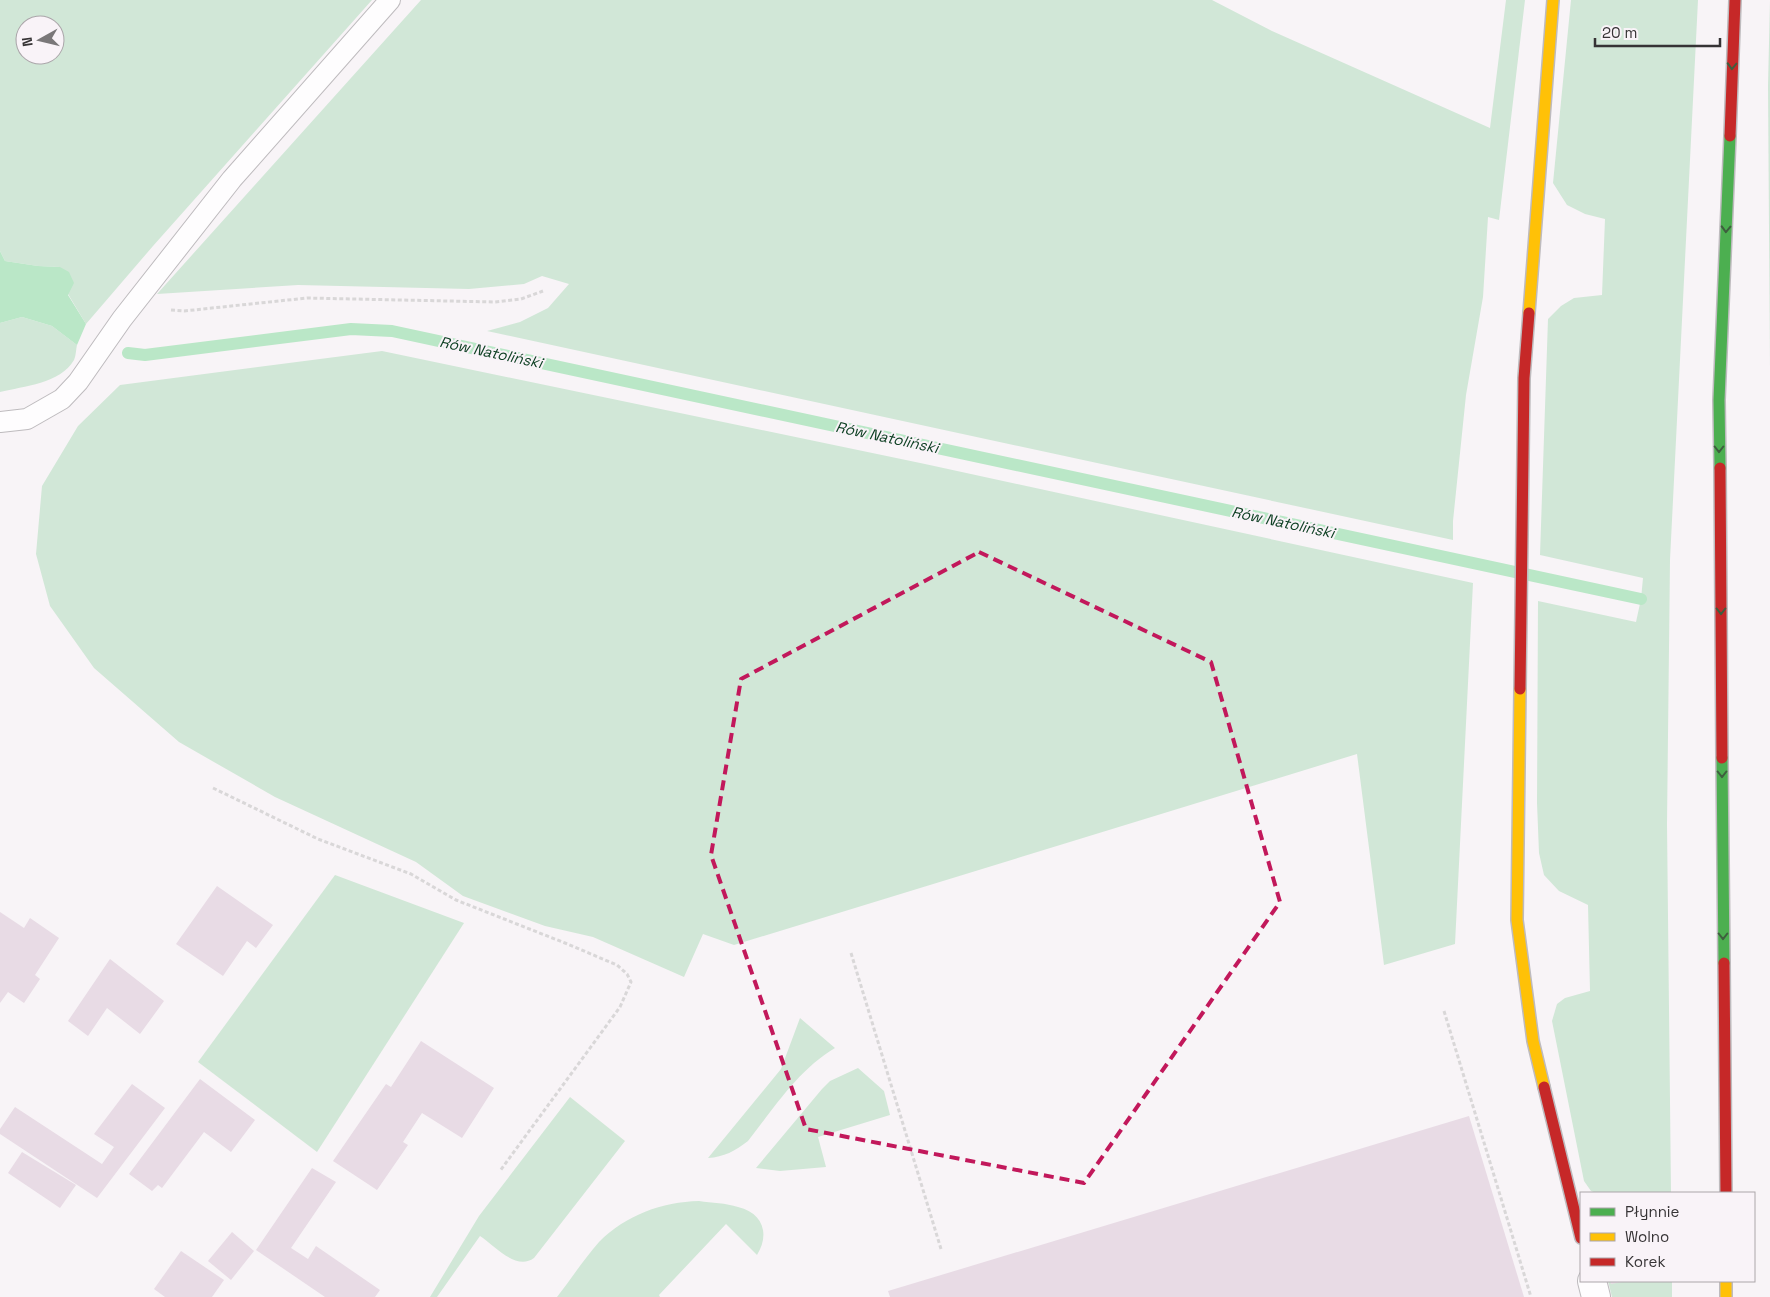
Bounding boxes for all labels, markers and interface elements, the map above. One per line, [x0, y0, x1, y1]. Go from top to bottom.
north arrow [15, 15, 65, 65]
scale bar [1595, 15, 1720, 47]
text: 20 m [1602, 23, 1637, 42]
text: N [18, 36, 37, 48]
one-way arrow [1727, 62, 1737, 70]
one-way arrow [1720, 225, 1731, 233]
water label: Rów Natoliński [438, 332, 546, 373]
water label: Rów Natoliński [834, 417, 942, 458]
one-way arrow [1714, 445, 1724, 453]
water label: Rów Natoliński [1230, 502, 1338, 543]
one-way arrow [1715, 607, 1726, 615]
one-way arrow [1717, 770, 1727, 778]
one-way arrow [1718, 932, 1728, 940]
legend [1580, 1192, 1755, 1282]
text: Płynnie [1625, 1202, 1679, 1221]
text: Wolno [1625, 1227, 1669, 1246]
text: Korek [1625, 1252, 1665, 1271]

